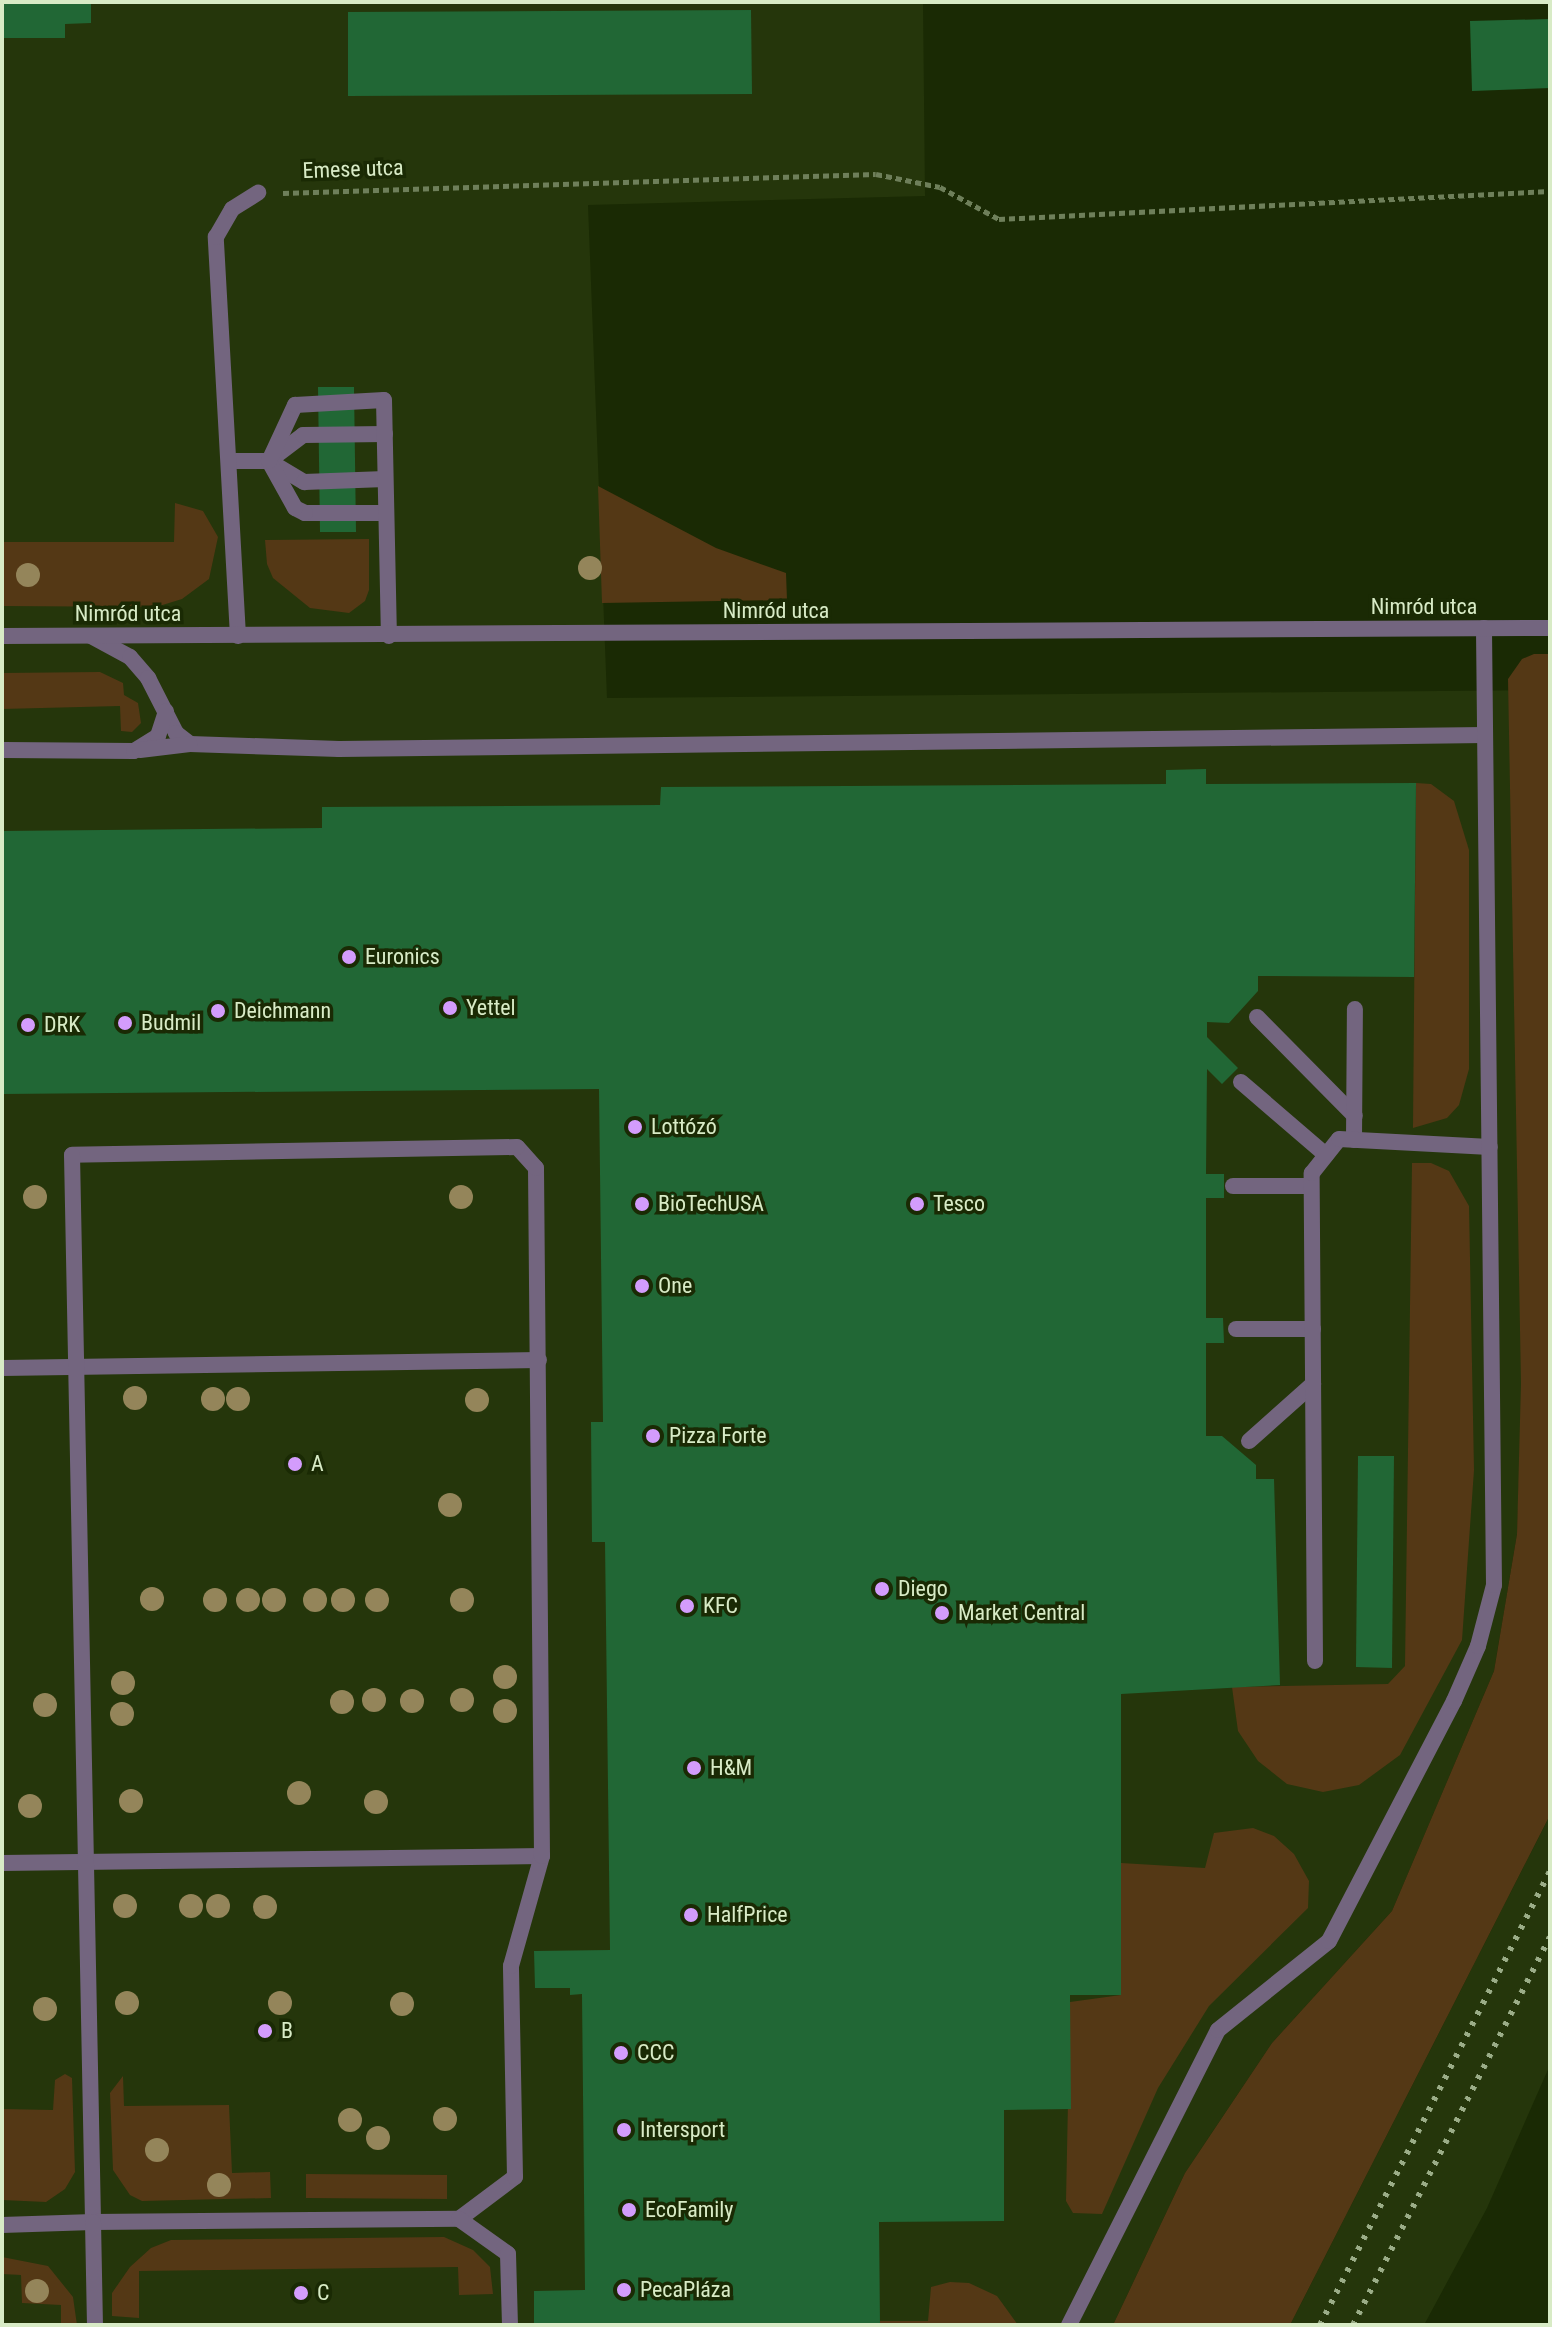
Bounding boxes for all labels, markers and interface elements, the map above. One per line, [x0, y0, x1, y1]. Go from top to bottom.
street label: Emese utca [302, 154, 404, 184]
street label: Nimród utca [1371, 594, 1477, 620]
street label: Nimród utca [723, 598, 829, 624]
street label: Nimród utca [75, 601, 181, 627]
place label: Euronics [365, 944, 440, 970]
marker: Euronics [340, 948, 358, 966]
place label: Yettel [466, 995, 516, 1021]
place label: Deichmann [234, 998, 331, 1024]
marker: Yettel [441, 999, 459, 1017]
marker: Deichmann [209, 1002, 227, 1020]
place label: Budmil [141, 1010, 201, 1036]
place label: DRK [44, 1012, 80, 1038]
marker: Budmil [116, 1014, 134, 1032]
marker: DRK [19, 1016, 37, 1034]
place label: Lottózó [651, 1114, 717, 1140]
marker: Lottózó [626, 1118, 644, 1136]
place label: BioTechUSA [658, 1191, 764, 1217]
place label: Tesco [933, 1191, 985, 1217]
marker: BioTechUSA [633, 1195, 651, 1213]
marker: Tesco [908, 1195, 926, 1213]
place label: One [658, 1273, 692, 1299]
marker: One [633, 1277, 651, 1295]
place label: Pizza Forte [669, 1423, 767, 1449]
marker: Pizza Forte [644, 1427, 662, 1445]
place label: A [311, 1451, 324, 1477]
marker: A [286, 1455, 304, 1473]
place label: Diego [898, 1576, 948, 1602]
marker: Diego [873, 1580, 891, 1598]
place label: KFC [703, 1593, 738, 1619]
marker: KFC [678, 1597, 696, 1615]
place label: Market Central [958, 1600, 1085, 1626]
marker: Market Central [933, 1604, 951, 1622]
place label: H&M [710, 1755, 752, 1781]
marker: H&M [685, 1759, 703, 1777]
place label: HalfPrice [707, 1902, 788, 1928]
marker: HalfPrice [682, 1906, 700, 1924]
place label: B [281, 2018, 293, 2044]
marker: B [256, 2022, 274, 2040]
place label: CCC [637, 2040, 674, 2066]
marker: CCC [612, 2044, 630, 2062]
place label: Intersport [640, 2117, 725, 2143]
marker: Intersport [615, 2121, 633, 2139]
place label: EcoFamily [645, 2197, 734, 2223]
marker: EcoFamily [620, 2201, 638, 2219]
place label: PecaPláza [640, 2277, 731, 2303]
place label: C [317, 2280, 329, 2306]
marker: PecaPláza [615, 2281, 633, 2299]
marker: C [292, 2284, 310, 2302]

